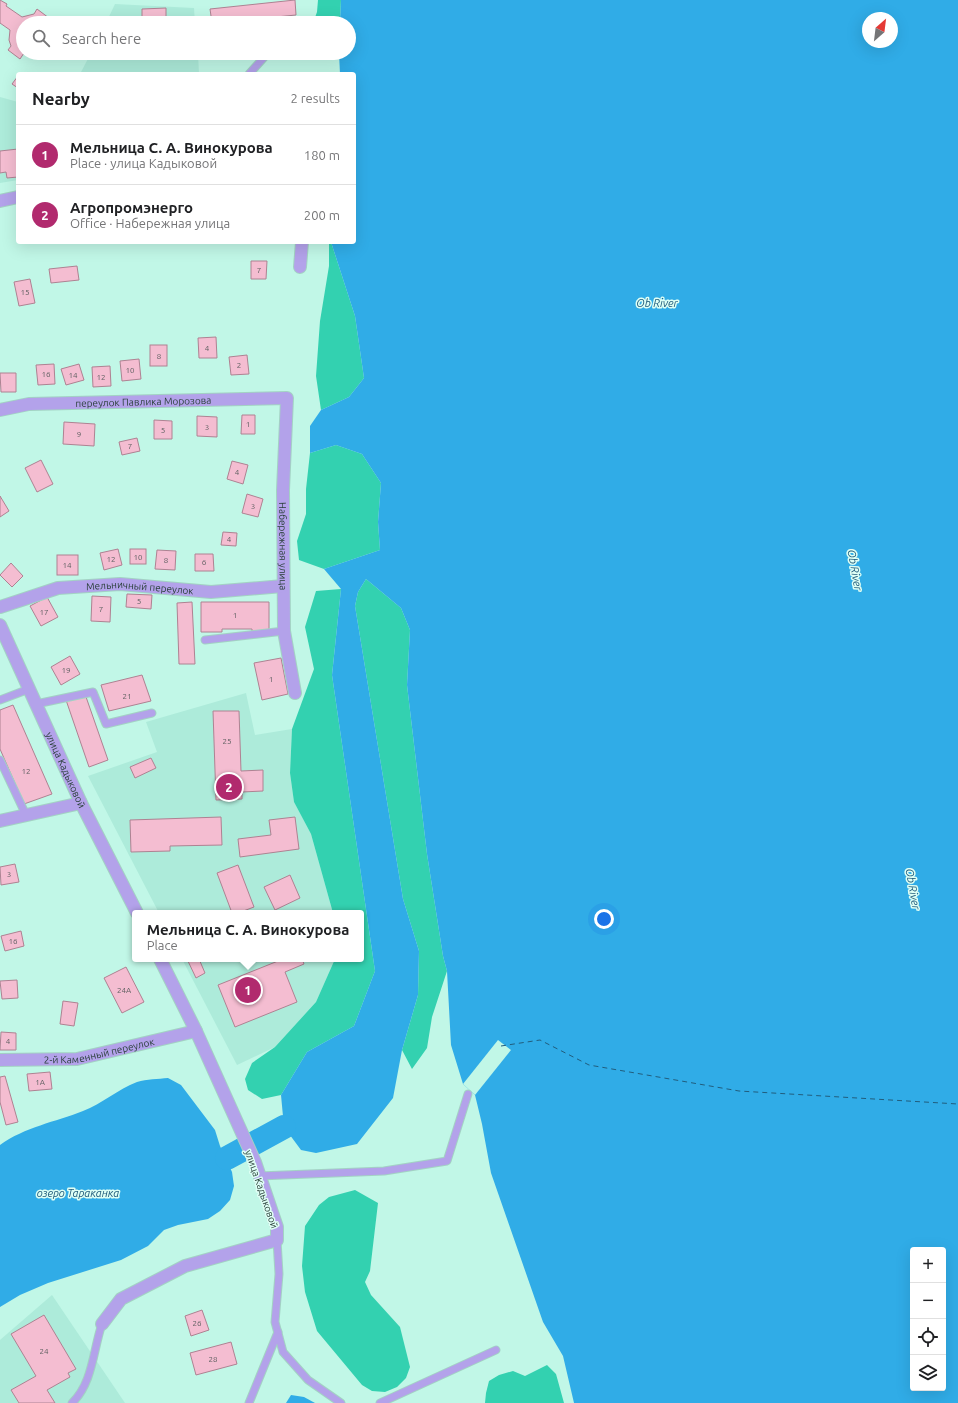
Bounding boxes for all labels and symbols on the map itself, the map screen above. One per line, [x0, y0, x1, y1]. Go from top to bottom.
north arrow [862, 12, 898, 48]
house number: 7 [257, 266, 261, 275]
house number: 15 [20, 288, 30, 297]
water label: Ob River [636, 297, 678, 309]
house number: 4 [205, 344, 210, 353]
house number: 8 [157, 352, 162, 361]
house number: 2 [237, 361, 241, 370]
house number: 10 [125, 366, 135, 375]
house number: 16 [41, 370, 51, 379]
house number: 14 [68, 371, 78, 380]
house number: 12 [96, 373, 106, 382]
street label: переулок Павлика Морозова [75, 395, 211, 409]
house number: 1 [246, 420, 250, 429]
house number: 3 [205, 423, 209, 432]
house number: 5 [161, 426, 165, 435]
house number: 9 [77, 430, 81, 439]
house number: 7 [128, 442, 132, 451]
house number: 4 [235, 468, 240, 477]
house number: 3 [251, 502, 255, 511]
street label: Набережная улица [277, 502, 289, 590]
house number: 4 [227, 535, 232, 544]
water label: Ob River [845, 549, 865, 592]
house number: 10 [133, 553, 143, 562]
house number: 12 [106, 555, 116, 564]
house number: 8 [164, 556, 169, 565]
house number: 6 [202, 558, 207, 567]
house number: 14 [62, 561, 72, 570]
street label: Мельничный переулок [86, 579, 194, 596]
house number: 5 [137, 597, 141, 606]
house number: 7 [99, 605, 103, 614]
house number: 17 [39, 608, 49, 617]
house number: 1 [233, 611, 237, 620]
house number: 19 [61, 666, 71, 675]
house number: 1 [269, 675, 273, 684]
house number: 21 [122, 692, 132, 701]
street label: улица Кадыковой [43, 730, 88, 810]
house number: 25 [222, 737, 232, 746]
house number: 12 [21, 767, 31, 776]
pin: 2 [216, 772, 242, 802]
water label: Ob River [903, 868, 923, 911]
house number: 3 [7, 870, 11, 879]
your location [594, 909, 614, 929]
house number: 16 [8, 937, 18, 946]
pin: 1 [235, 975, 261, 1005]
house number: 24А [117, 986, 132, 995]
street label: 2-й Каменный переулок [44, 1036, 155, 1065]
house number: 4 [6, 1037, 11, 1046]
house number: 1А [35, 1078, 46, 1087]
street label: улица Кадыковой [243, 1148, 280, 1230]
water label: озеро Тараканка [37, 1187, 119, 1199]
house number: 26 [192, 1319, 202, 1328]
house number: 24 [39, 1347, 49, 1356]
house number: 28 [208, 1355, 218, 1364]

